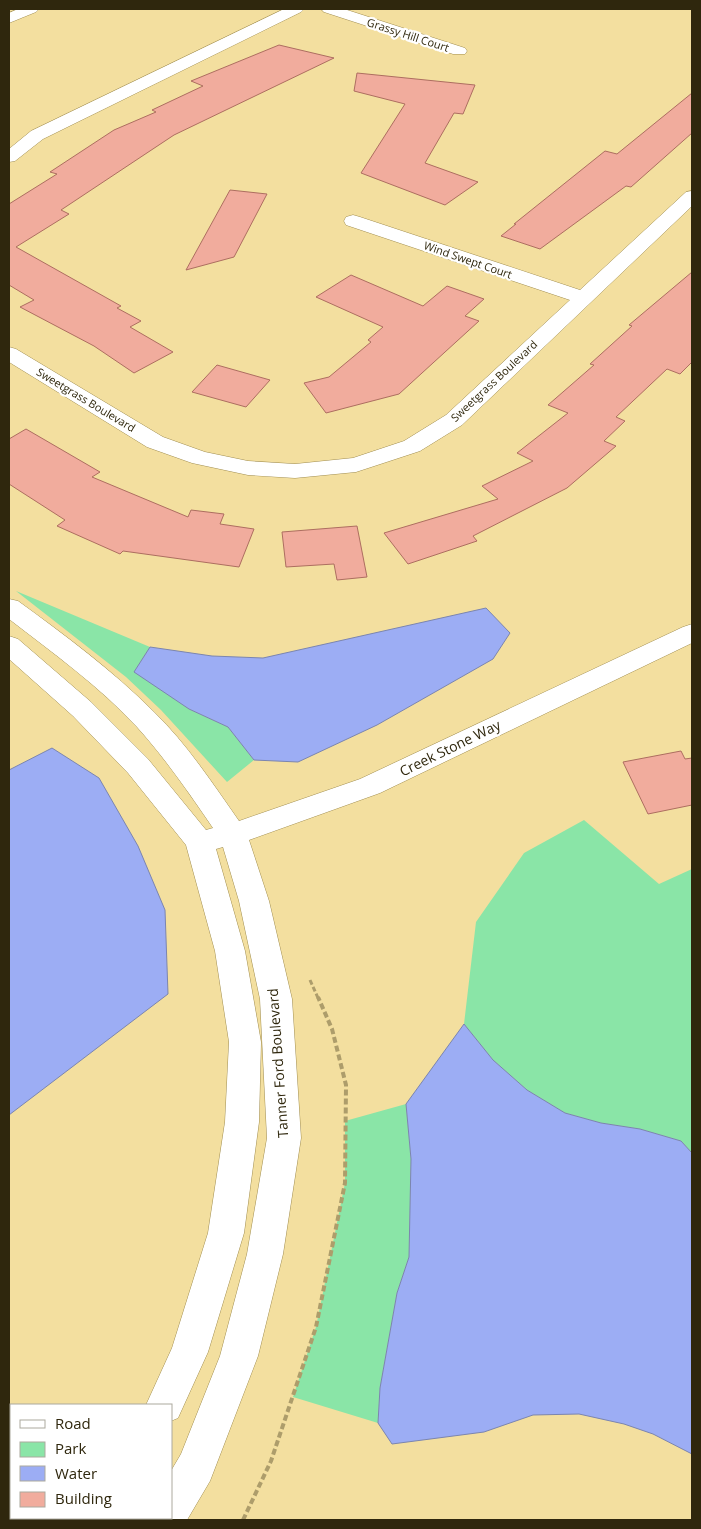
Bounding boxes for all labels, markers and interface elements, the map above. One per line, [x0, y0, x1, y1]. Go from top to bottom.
street label: Grassy Hill Court [365, 14, 451, 55]
street label: Wind Swept Court [422, 237, 514, 282]
street label: Sweetgrass Boulevard [447, 337, 540, 425]
street label: Sweetgrass Boulevard [34, 364, 139, 435]
street label: Creek Stone Way [396, 714, 504, 780]
street label: Tanner Ford Boulevard [263, 988, 292, 1138]
legend [10, 1404, 172, 1519]
text: Road [55, 1413, 91, 1433]
text: Park [55, 1438, 86, 1458]
text: Water [55, 1463, 97, 1483]
text: Building [55, 1488, 112, 1508]

